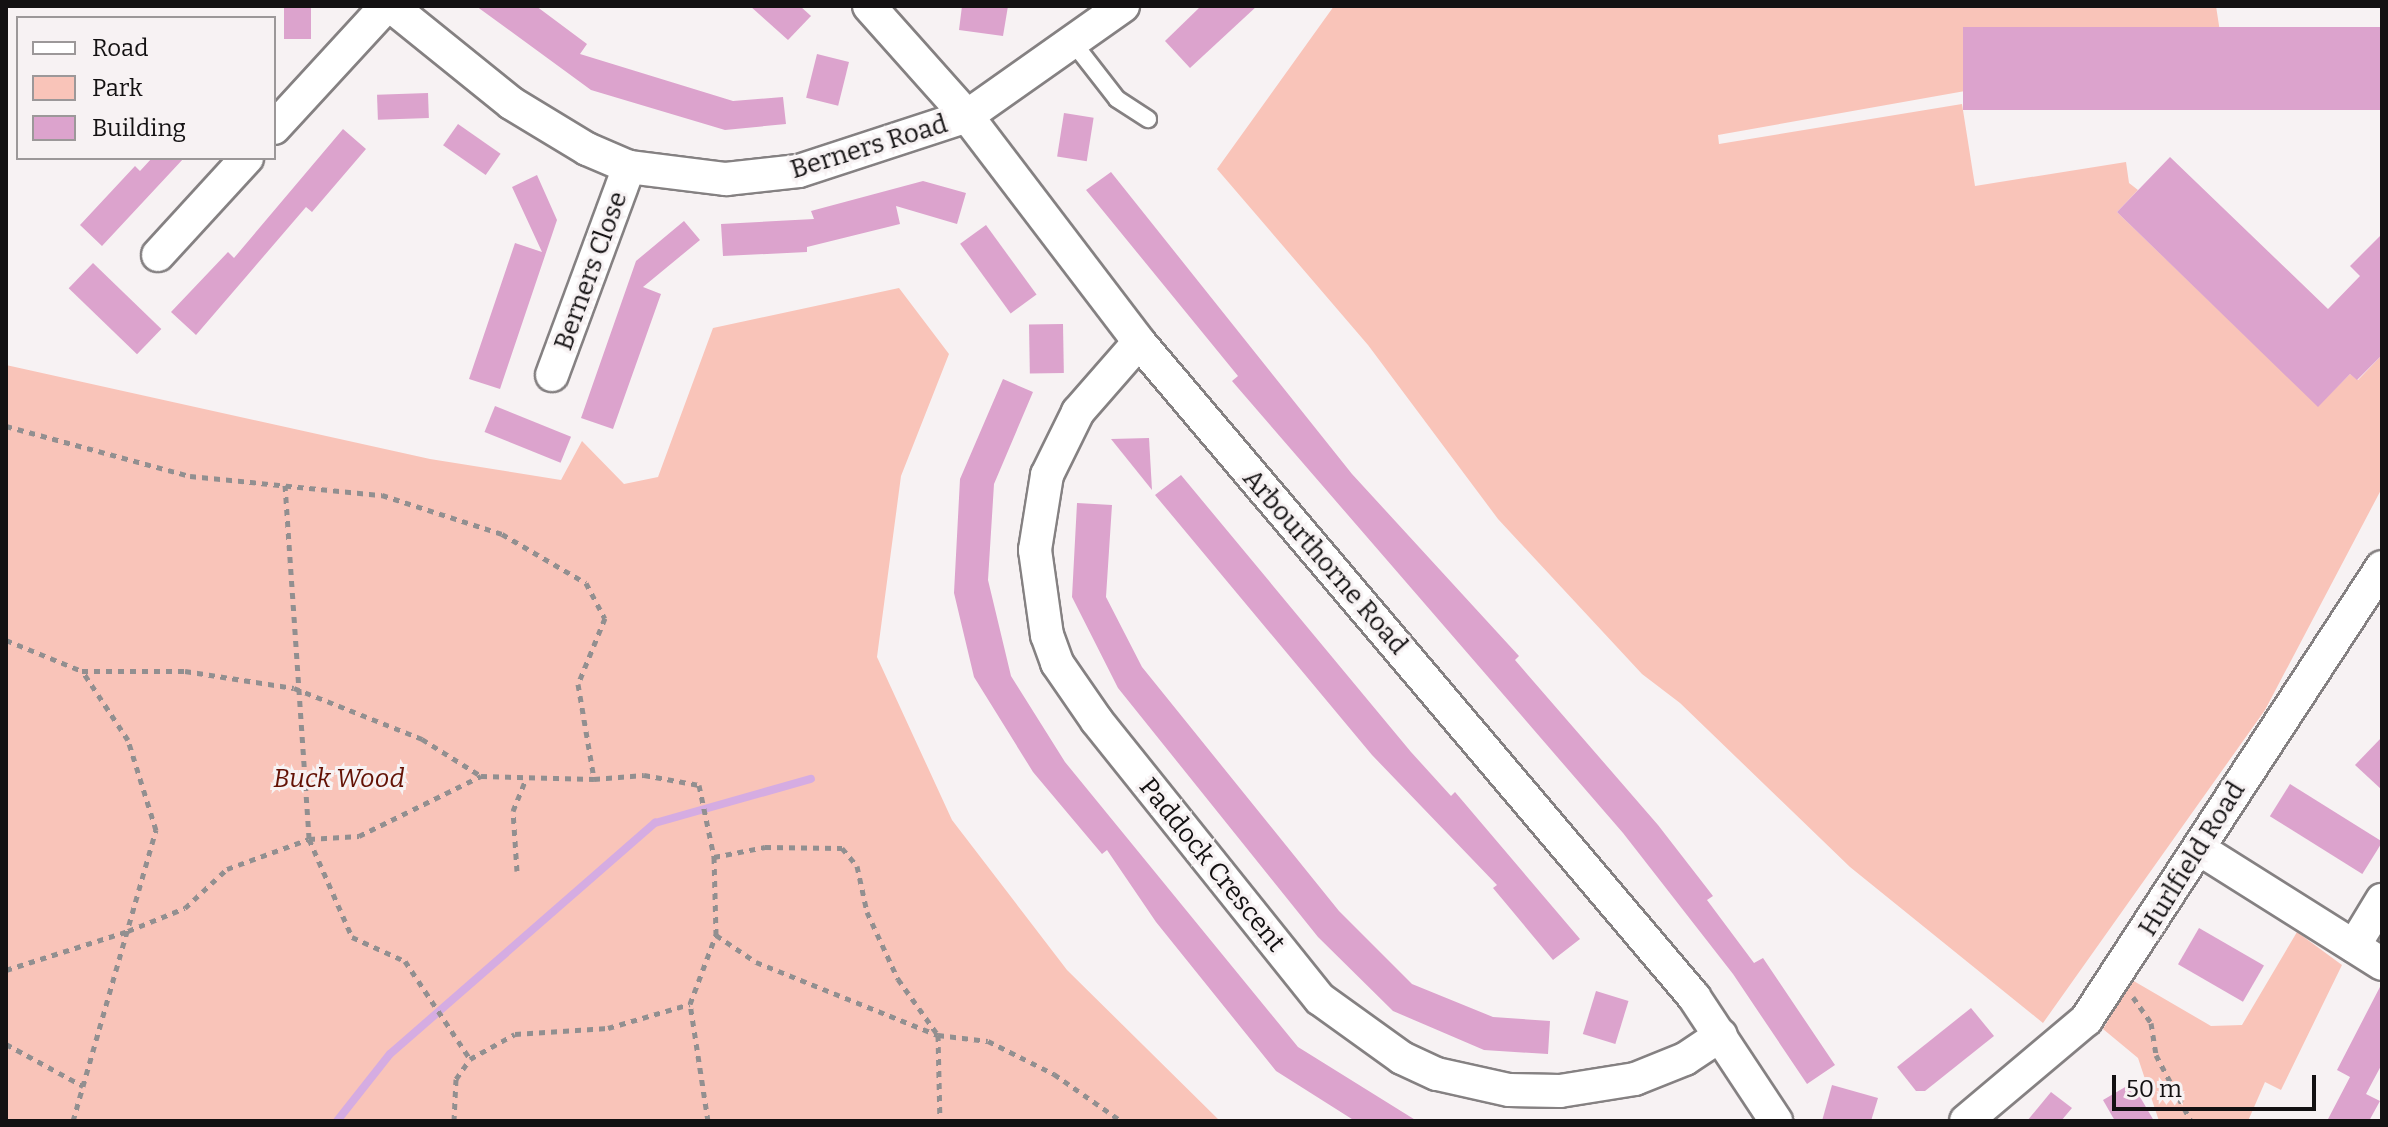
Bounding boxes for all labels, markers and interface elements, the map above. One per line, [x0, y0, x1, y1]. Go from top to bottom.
legend [16, 16, 276, 160]
text: Road [92, 34, 148, 62]
text: Park [92, 74, 143, 102]
street label: Berners Road [787, 108, 951, 186]
text: Building [92, 114, 186, 142]
street label: Berners Close [548, 187, 634, 355]
street label: Arbourthorne Road [1236, 463, 1414, 661]
park label: Buck Wood [273, 763, 405, 795]
street label: Paddock Crescent [1132, 772, 1292, 958]
street label: Hurlfield Road [2132, 776, 2252, 942]
scale bar [2116, 1059, 2320, 1109]
text: 50 m [2126, 1075, 2182, 1103]

